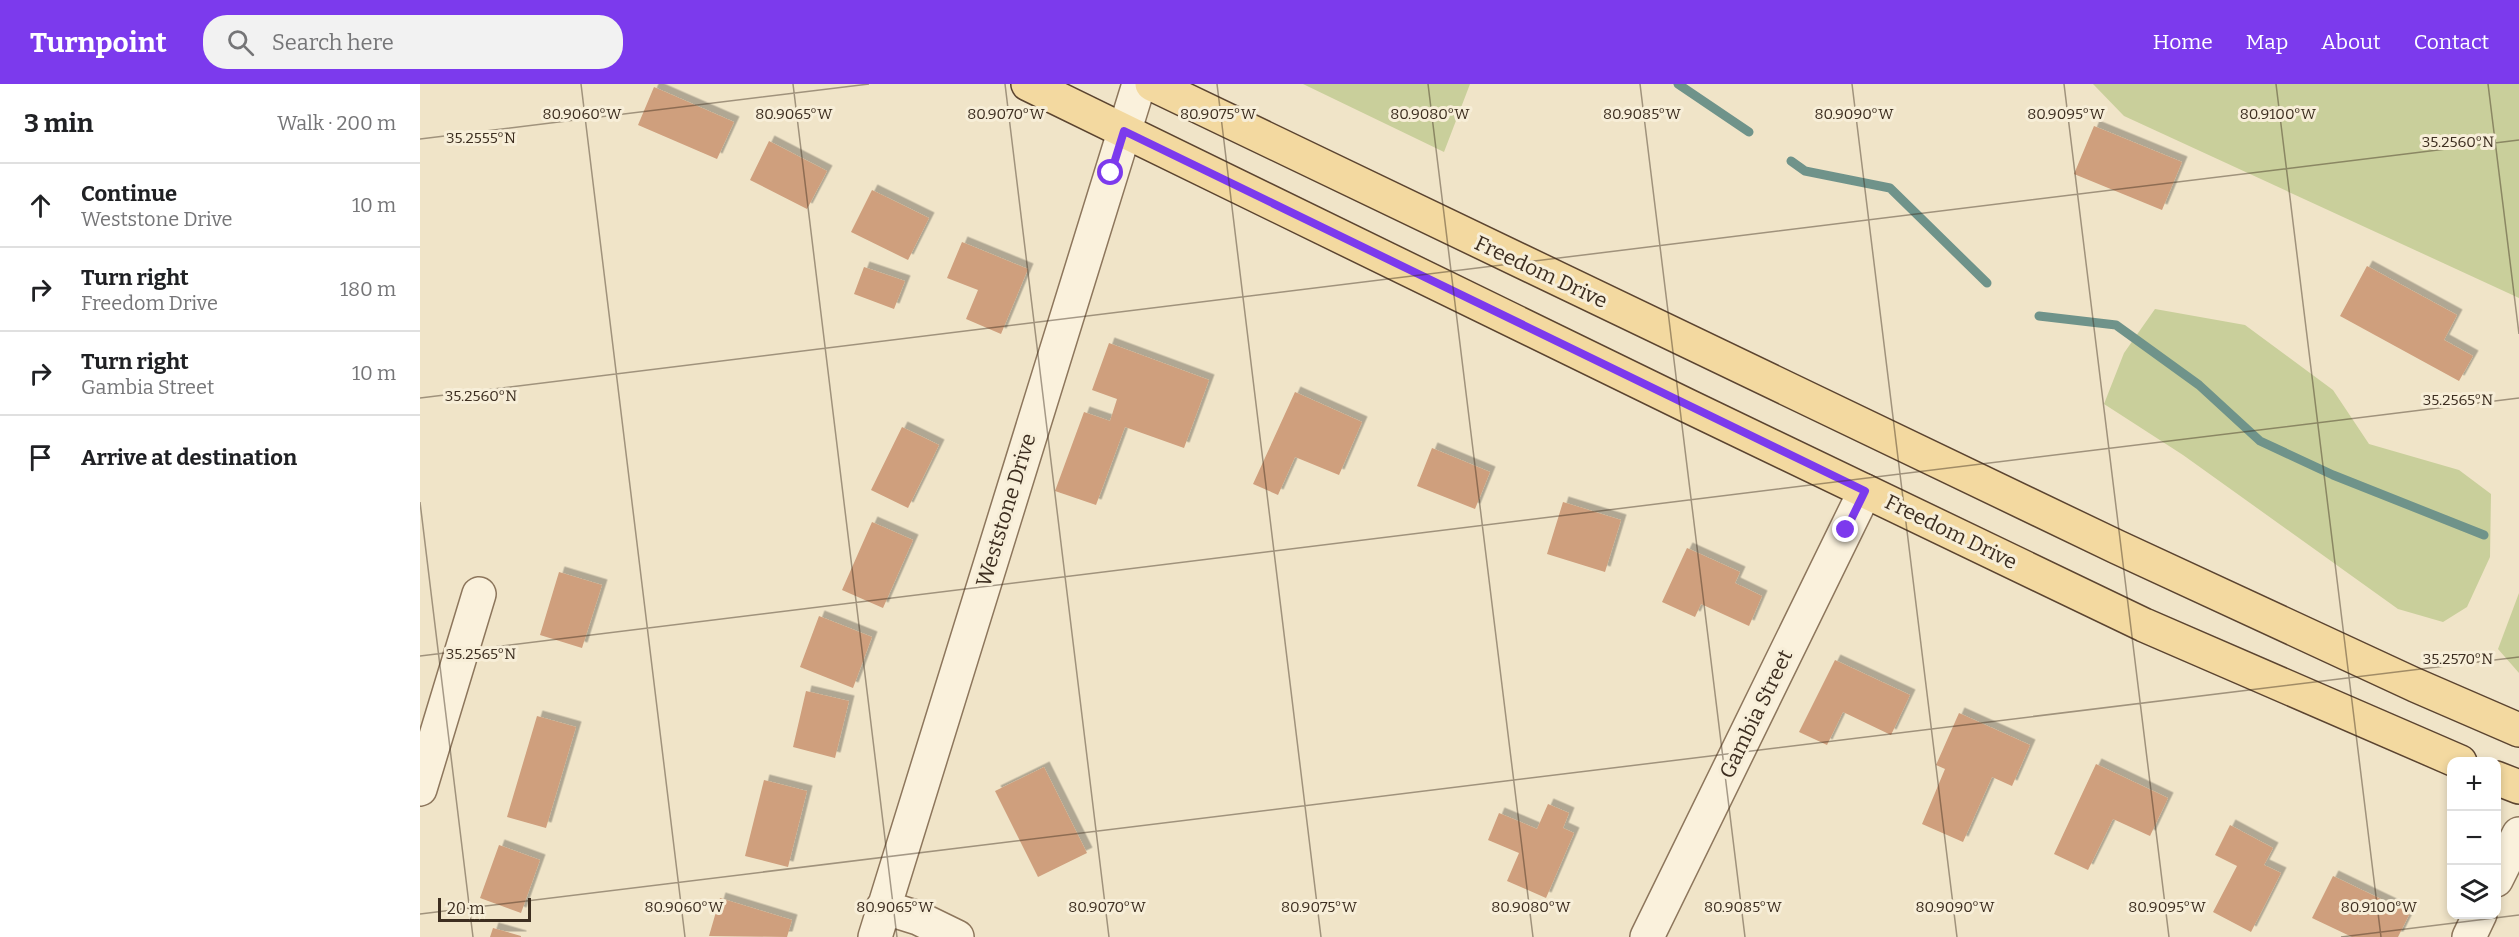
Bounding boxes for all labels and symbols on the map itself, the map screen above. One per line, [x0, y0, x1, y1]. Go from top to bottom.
text: 80.9060°W [542, 105, 622, 123]
text: 80.9065°W [755, 105, 833, 123]
text: 80.9070°W [967, 105, 1045, 123]
text: 80.9075°W [1180, 105, 1257, 123]
text: 80.9080°W [1390, 105, 1470, 123]
text: 80.9085°W [1603, 105, 1682, 123]
text: 80.9090°W [1814, 105, 1894, 123]
text: 80.9095°W [2027, 105, 2105, 123]
text: 80.9100°W [2240, 105, 2317, 123]
text: 35.2555°N [446, 129, 516, 147]
text: 35.2560°N [2422, 133, 2494, 151]
route start [1097, 159, 1123, 185]
street label: Freedom Drive [1470, 230, 1612, 314]
text: 35.2560°N [445, 387, 517, 405]
text: 35.2565°N [2423, 391, 2493, 409]
street label: Weststone Drive [970, 430, 1042, 590]
street label: Freedom Drive [1881, 489, 2021, 575]
route end [1832, 516, 1858, 542]
text: 35.2565°N [446, 645, 516, 663]
street label: Gambia Street [1714, 645, 1799, 783]
text: 35.2570°N [2423, 650, 2493, 668]
scale bar [438, 895, 531, 922]
text: 80.9060°W [644, 898, 724, 916]
text: 80.9065°W [856, 898, 934, 916]
text: 80.9070°W [1068, 898, 1146, 916]
text: 80.9075°W [1281, 898, 1358, 916]
text: 80.9080°W [1491, 898, 1571, 916]
text: 80.9085°W [1704, 898, 1783, 916]
text: 80.9090°W [1915, 898, 1995, 916]
text: 80.9095°W [2128, 898, 2206, 916]
text: 80.9100°W [2341, 898, 2418, 916]

